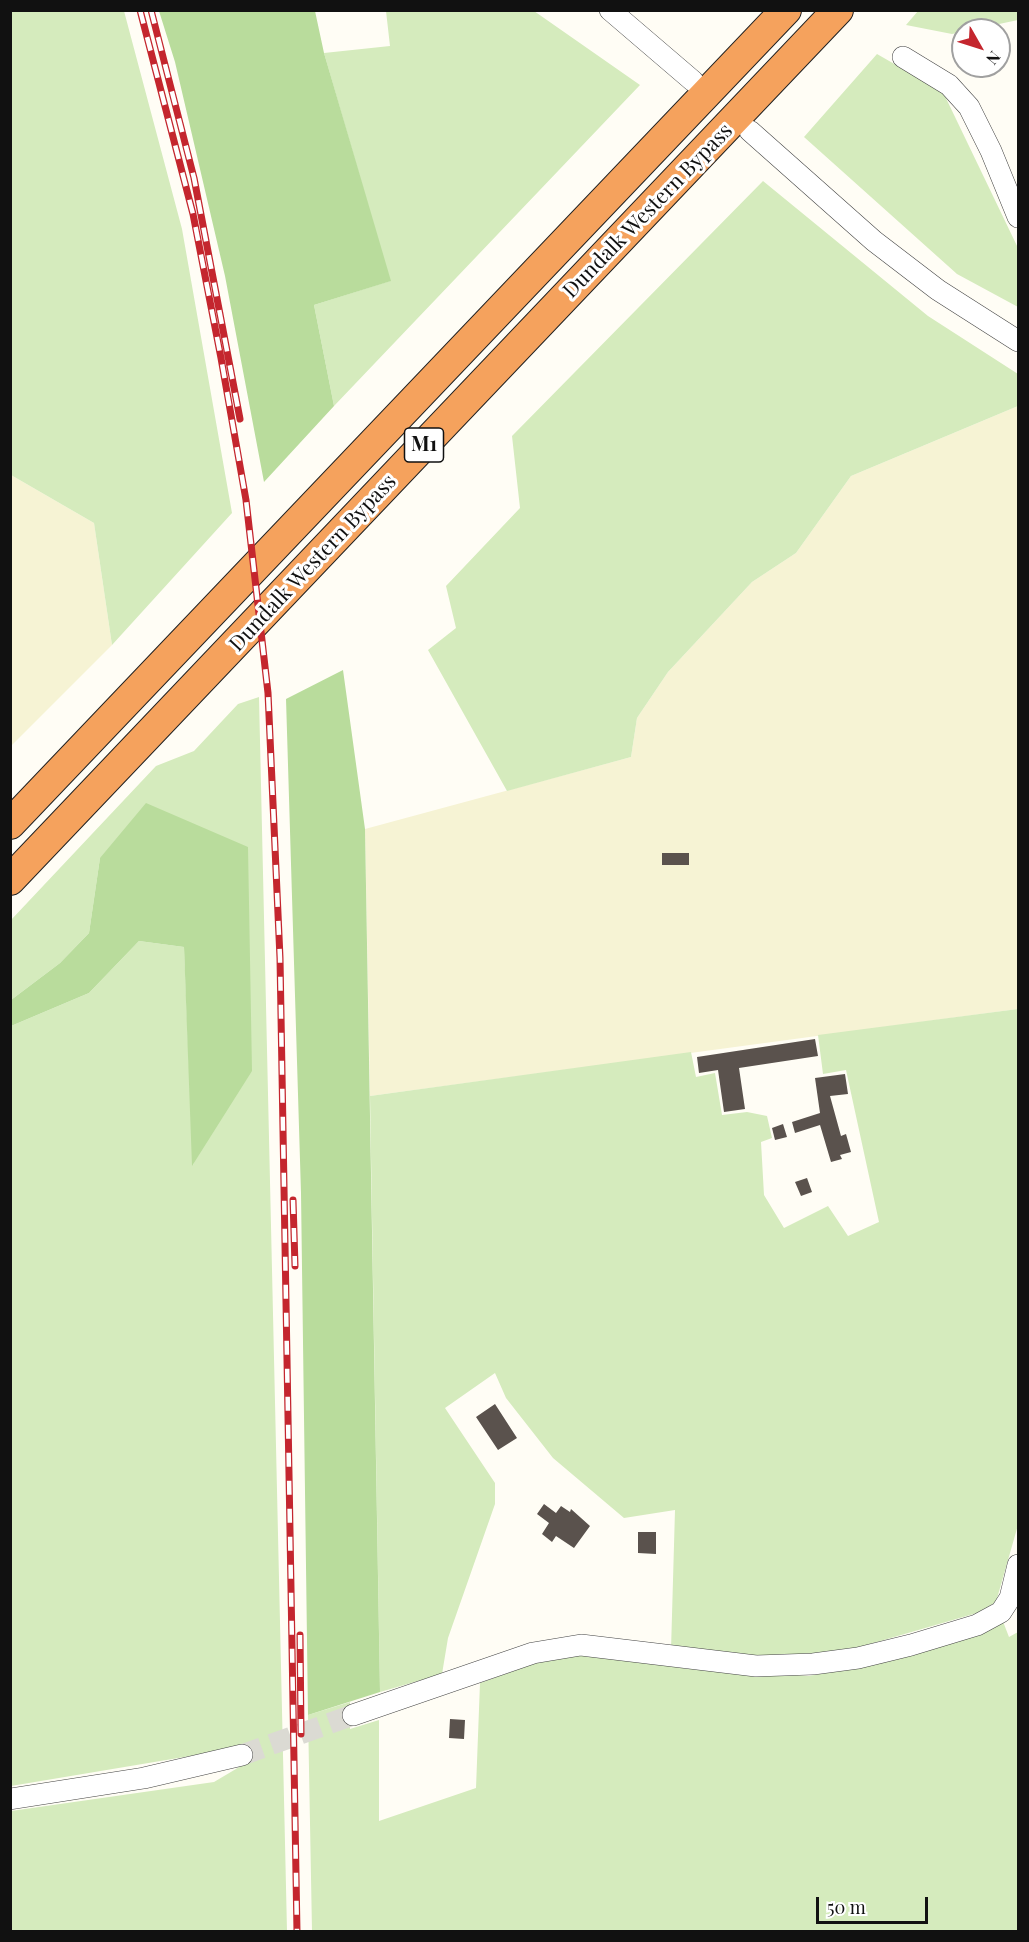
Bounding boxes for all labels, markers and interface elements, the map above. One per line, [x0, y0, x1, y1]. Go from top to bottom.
north arrow [951, 18, 1011, 78]
text: N [982, 47, 1006, 69]
street label: Dundalk Western Bypass [558, 118, 738, 304]
road number: M1 [404, 428, 444, 462]
street label: Dundalk Western Bypass [224, 469, 402, 657]
scale bar [819, 1885, 932, 1923]
text: 50 m [827, 1895, 866, 1919]

